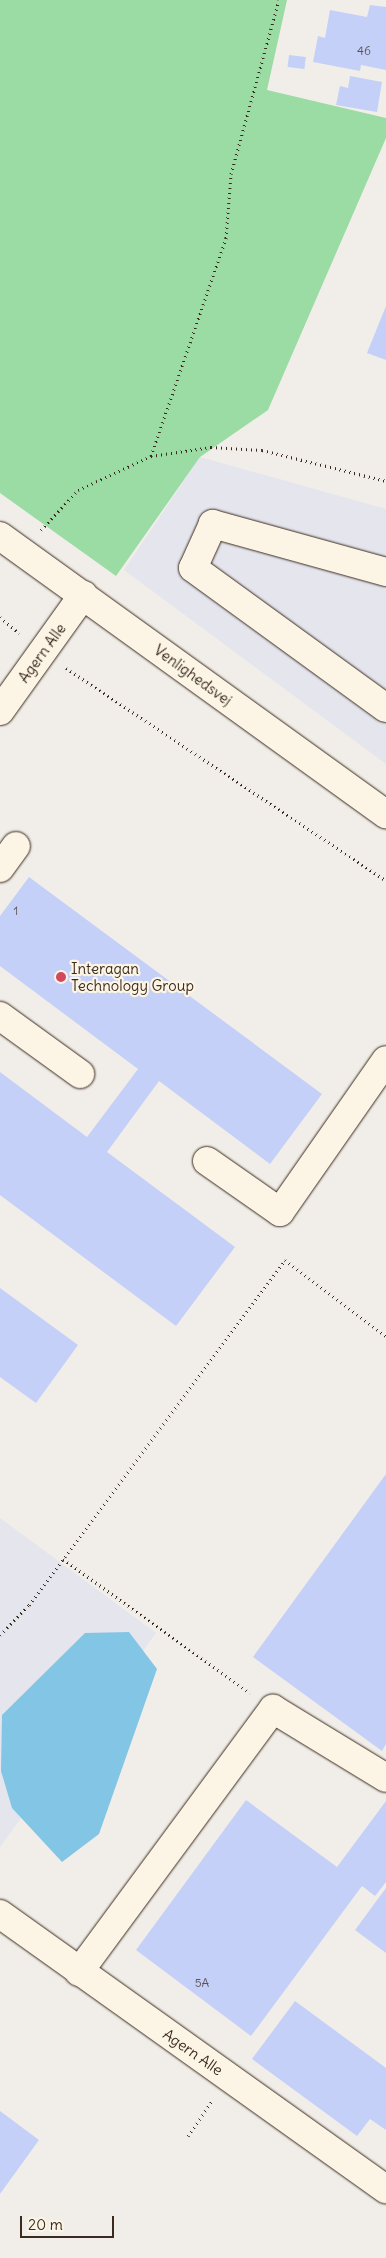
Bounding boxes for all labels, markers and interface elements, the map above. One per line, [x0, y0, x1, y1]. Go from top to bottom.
house number: 46 [357, 44, 371, 58]
street label: Agern Alle [14, 620, 70, 686]
street label: Venlighedsvej [151, 641, 235, 709]
house number: 1 [14, 904, 18, 918]
place label: Interagan Technology Group [71, 959, 194, 994]
marker: Interagan Technology Group [55, 971, 67, 983]
house number: 5A [195, 1976, 209, 1990]
street label: Agern Alle [160, 2025, 226, 2079]
scale bar [22, 2206, 116, 2238]
text: 20 m [28, 2215, 63, 2234]

